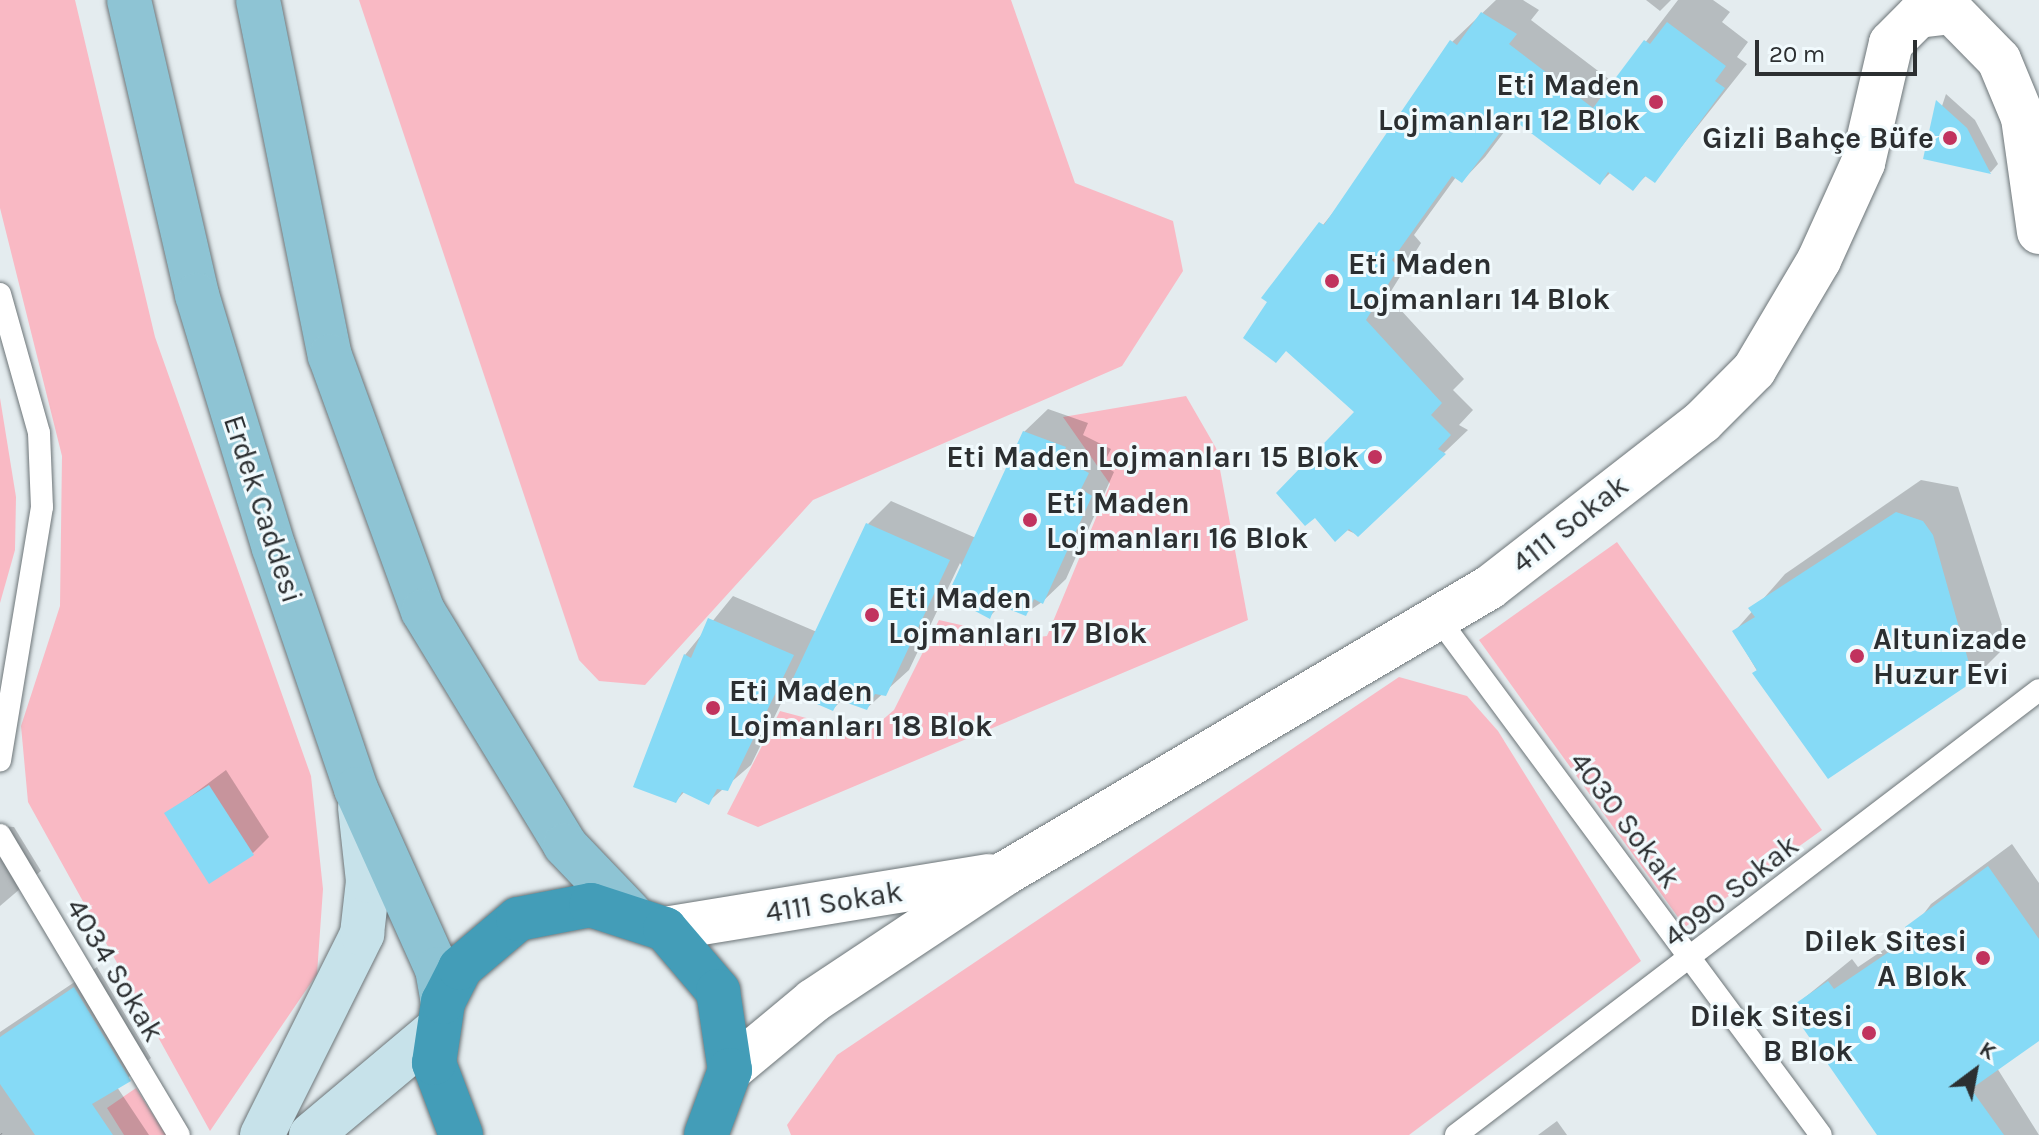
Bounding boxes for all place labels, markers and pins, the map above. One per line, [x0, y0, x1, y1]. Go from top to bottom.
place label: Eti Maden Lojmanları 12 Blok [1378, 67, 1640, 138]
marker: Eti Maden Lojmanları 12 Blok [1647, 93, 1665, 111]
place label: Gizli Bahçe Büfe [1702, 120, 1934, 156]
marker: Gizli Bahçe Büfe [1941, 129, 1959, 147]
place label: Eti Maden Lojmanları 14 Blok [1348, 246, 1610, 316]
marker: Eti Maden Lojmanları 14 Blok [1323, 272, 1341, 290]
place label: Eti Maden Lojmanları 15 Blok [946, 439, 1359, 475]
marker: Eti Maden Lojmanları 15 Blok [1366, 448, 1384, 466]
place label: Eti Maden Lojmanları 16 Blok [1046, 485, 1308, 556]
marker: Eti Maden Lojmanları 16 Blok [1021, 511, 1039, 529]
place label: Eti Maden Lojmanları 17 Blok [888, 580, 1147, 650]
marker: Eti Maden Lojmanları 17 Blok [863, 606, 881, 624]
place label: Altunizade Huzur Evi [1873, 621, 2027, 692]
marker: Altunizade Huzur Evi [1848, 647, 1866, 665]
place label: Eti Maden Lojmanları 18 Blok [729, 673, 992, 744]
marker: Eti Maden Lojmanları 18 Blok [704, 699, 722, 717]
place label: Dilek Sitesi A Blok [1804, 923, 1967, 994]
marker: Dilek Sitesi A Blok [1974, 949, 1992, 967]
place label: Dilek Sitesi B Blok [1690, 998, 1853, 1068]
marker: Dilek Sitesi B Blok [1860, 1024, 1878, 1042]

